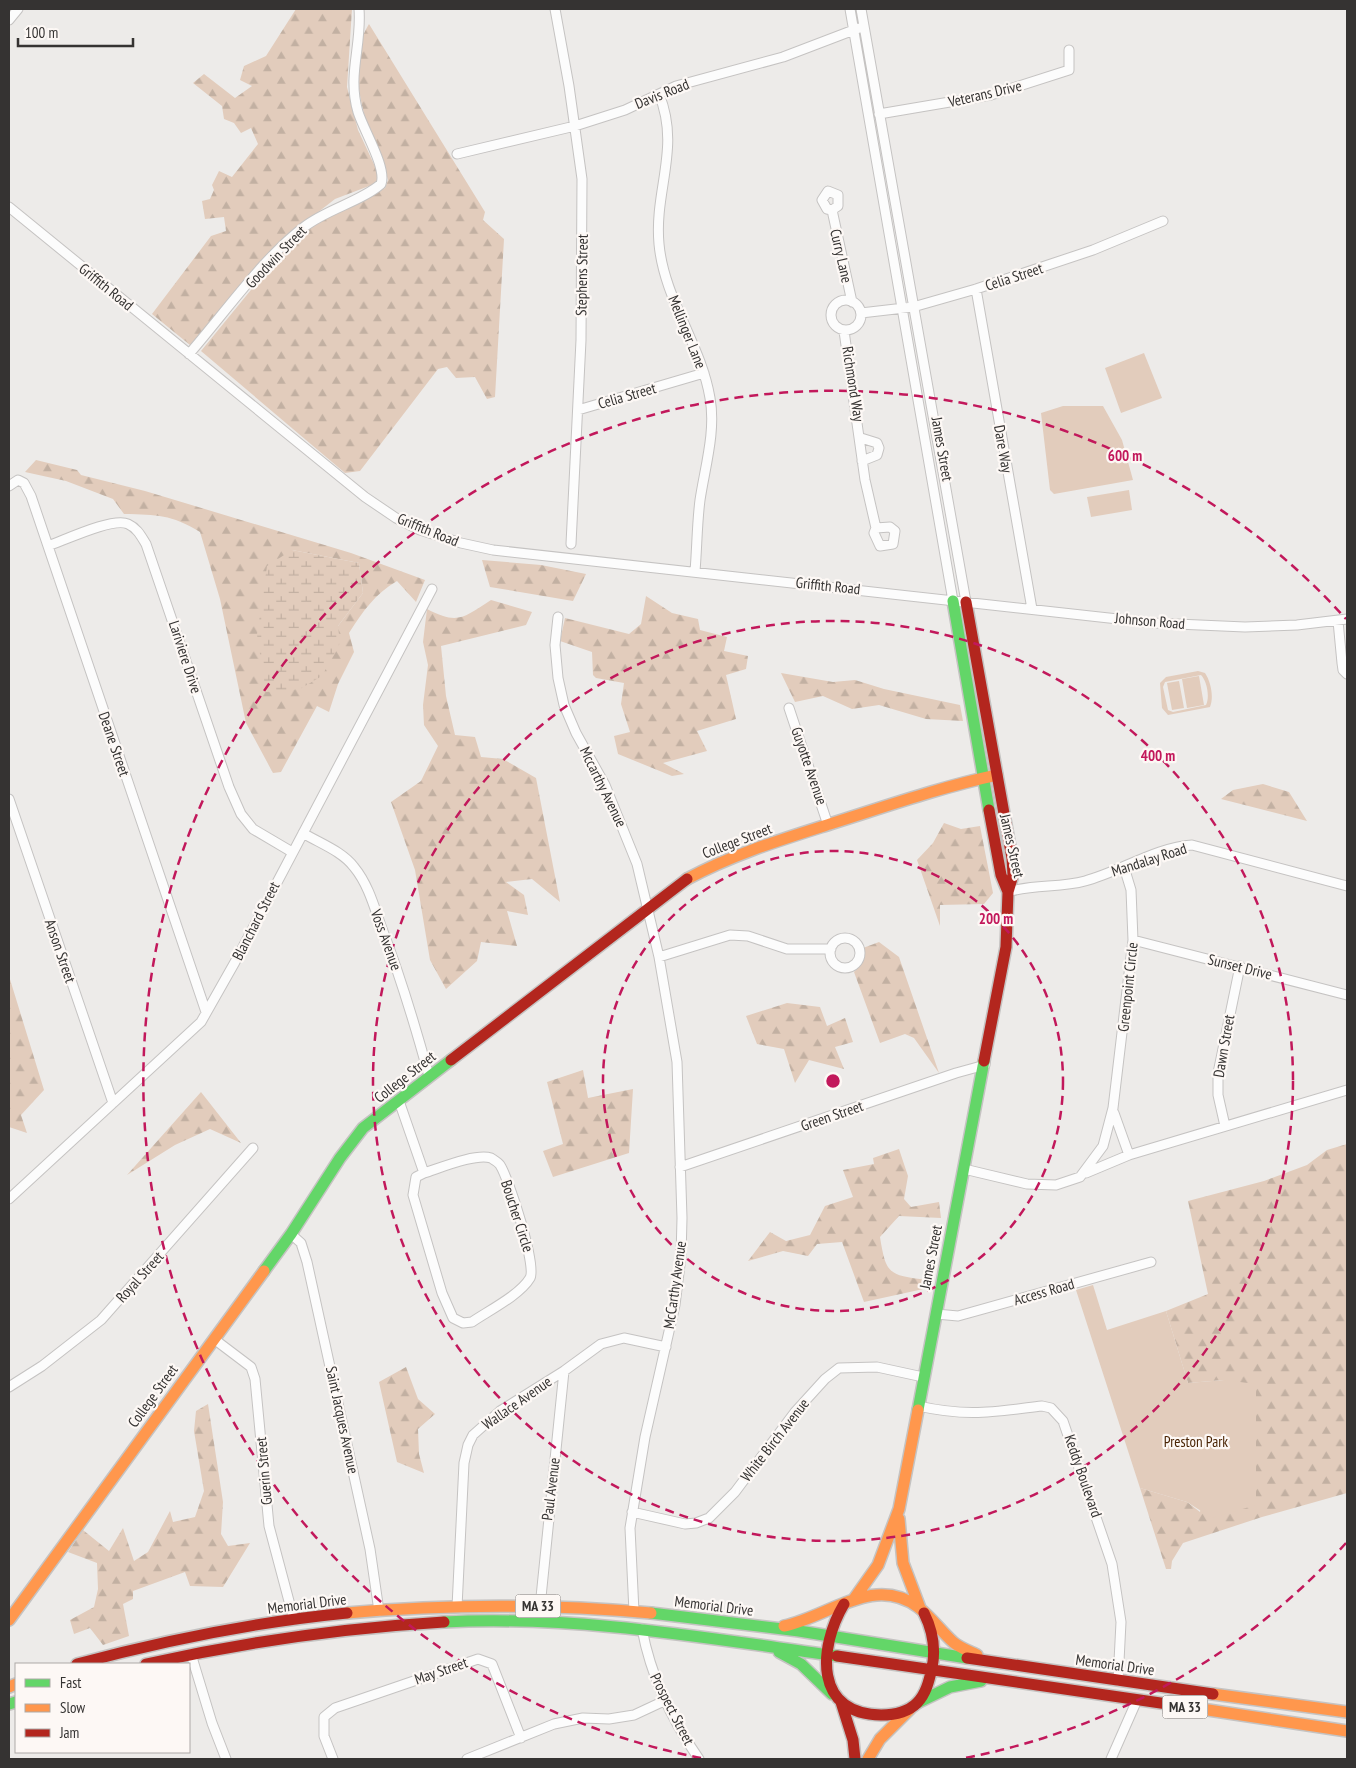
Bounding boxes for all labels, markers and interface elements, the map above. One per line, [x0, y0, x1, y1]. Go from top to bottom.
scale bar [18, 15, 132, 47]
text: 100 m [25, 23, 58, 42]
street label: Davis Road [632, 74, 692, 113]
street label: Veterans Drive [945, 76, 1023, 111]
street label: Goodwin Street [241, 221, 310, 292]
street label: Curry Lane [826, 227, 857, 285]
street label: Stephens Street [571, 234, 592, 316]
street label: Celia Street [983, 258, 1045, 295]
street label: Griffith Road [75, 259, 137, 314]
street label: Mellinger Lane [664, 292, 711, 371]
street label: Richmond Way [838, 345, 869, 423]
street label: Celia Street [596, 378, 658, 413]
street label: James Street [927, 414, 957, 483]
street label: Dare Way [990, 423, 1017, 475]
text: 600 m [1108, 446, 1142, 465]
street label: Griffith Road [395, 509, 462, 550]
street label: Griffith Road [795, 573, 861, 598]
street label: Johnson Road [1113, 608, 1186, 633]
street label: Lariviere Drive [165, 618, 206, 696]
street label: Deane Street [95, 709, 134, 779]
street label: Guyotte Avenue [787, 724, 832, 807]
street label: Mccarthy Avenue [576, 743, 631, 830]
text: 400 m [1141, 746, 1175, 765]
street label: James Street [996, 811, 1029, 880]
street label: College Street [699, 819, 774, 862]
street label: Mandalay Road [1109, 838, 1189, 881]
street label: Blanchard Street [228, 878, 284, 963]
street label: Voss Avenue [366, 906, 406, 973]
text: 200 m [979, 909, 1013, 928]
street label: Anson Street [41, 917, 80, 985]
street label: Greenpoint Circle [1113, 941, 1142, 1033]
street label: Sunset Drive [1206, 949, 1274, 984]
street label: Dawn Street [1209, 1013, 1238, 1079]
street label: College Street [370, 1047, 439, 1107]
centre of rings [824, 1072, 842, 1090]
street label: Green Street [798, 1096, 865, 1135]
street label: Boucher Circle [497, 1177, 538, 1254]
street label: James Street [915, 1223, 946, 1292]
street label: McCarthy Avenue [659, 1240, 690, 1330]
street label: Royal Street [112, 1247, 168, 1306]
street label: Access Road [1011, 1274, 1076, 1309]
street label: College Street [123, 1361, 182, 1431]
street label: Saint Jacques Avenue [322, 1364, 363, 1475]
street label: Wallace Avenue [478, 1372, 555, 1433]
street label: White Birch Avenue [736, 1394, 813, 1485]
street label: Keddy Boulevard [1060, 1432, 1107, 1520]
park label: Preston Park [1164, 1432, 1228, 1451]
street label: Guerin Street [251, 1436, 276, 1506]
street label: Paul Avenue [537, 1456, 564, 1521]
street label: Memorial Drive [266, 1589, 347, 1618]
street label: Memorial Drive [674, 1591, 755, 1620]
road number: MA 33 [516, 1594, 560, 1618]
street label: Memorial Drive [1074, 1650, 1156, 1679]
street label: May Street [412, 1653, 470, 1688]
legend [15, 1663, 190, 1753]
street label: Prospect Street [646, 1670, 699, 1748]
text: Fast [60, 1673, 81, 1692]
road number: MA 33 [1162, 1695, 1208, 1718]
text: Slow [60, 1698, 85, 1717]
text: Jam [59, 1723, 79, 1742]

